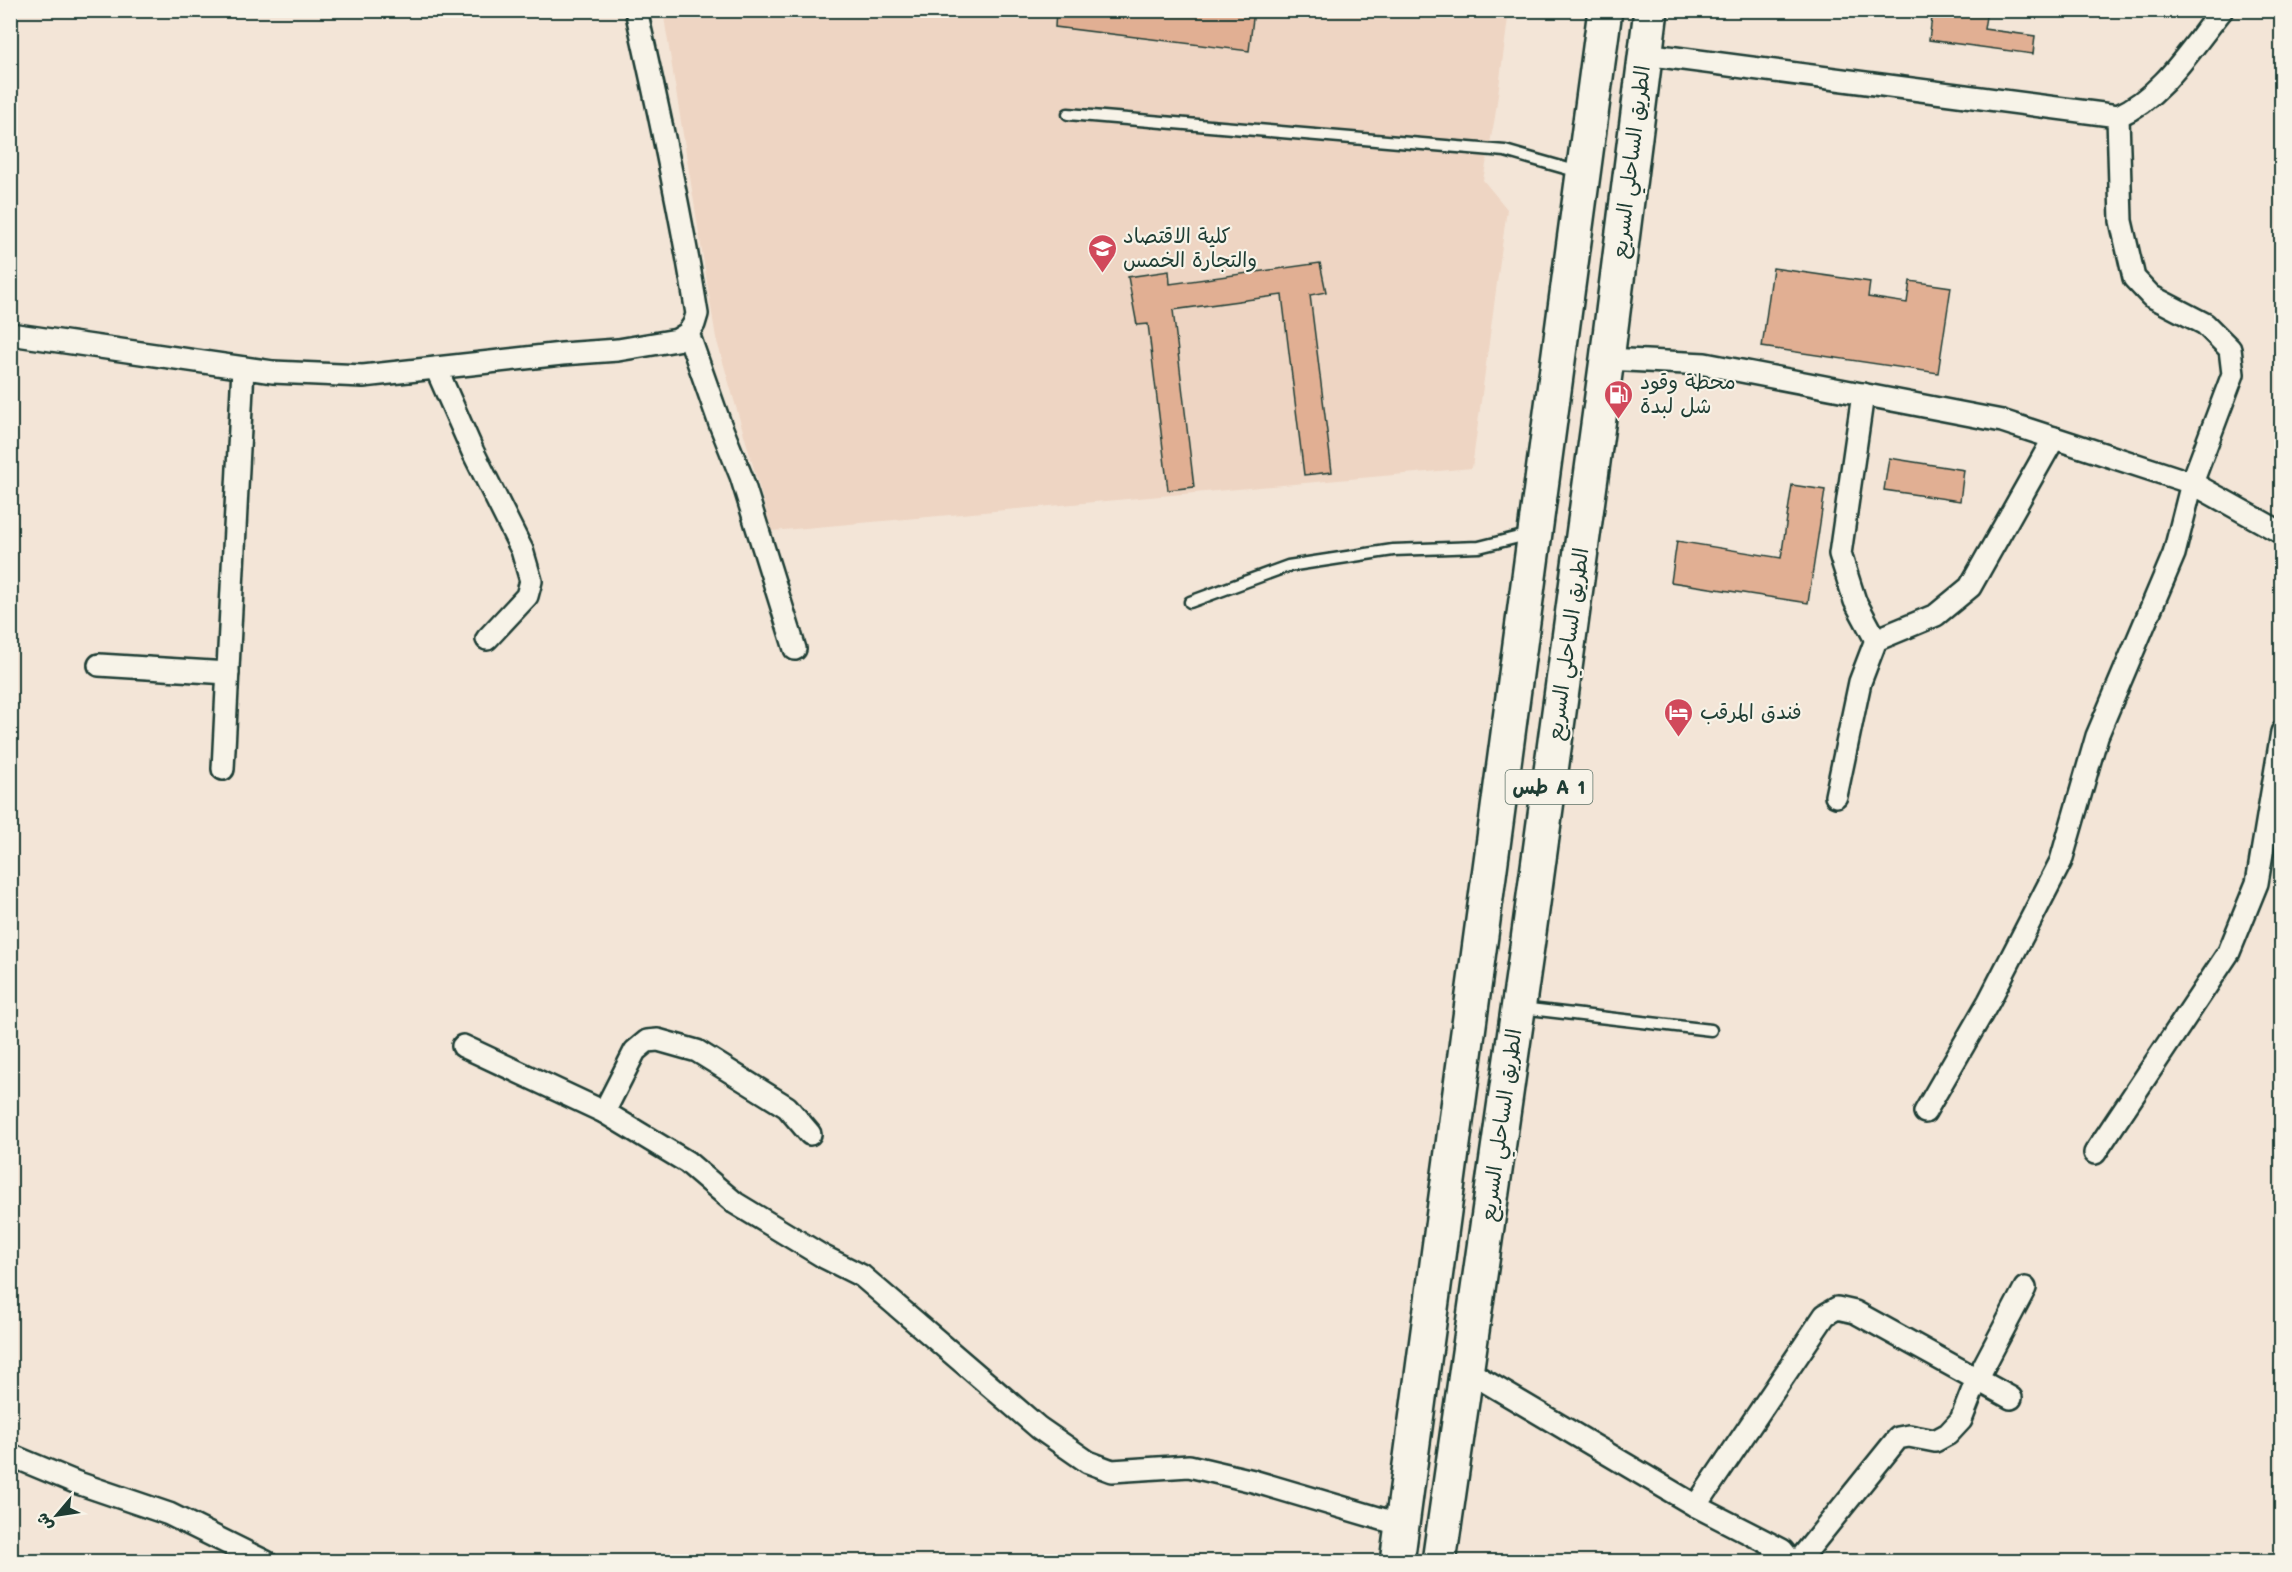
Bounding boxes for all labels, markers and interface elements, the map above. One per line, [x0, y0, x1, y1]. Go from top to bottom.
street label: الطريق الساحلي السريع [1604, 64, 1662, 261]
place label: كلية الاقتصاد والتجارة الخمس [1123, 221, 1257, 272]
school or university icon: كلية الاقتصاد والتجارة الخمس [1086, 232, 1118, 274]
place label: محطة وقود شل لبدة [1640, 367, 1736, 419]
fuel station icon: محطة وقود شل لبدة [1603, 378, 1635, 420]
street label: الطريق الساحلي السريع [1540, 546, 1600, 743]
hotel icon: فندق المرقب [1663, 696, 1695, 738]
place label: فندق المرقب [1700, 697, 1802, 725]
road number: طس A 1 [1506, 770, 1592, 804]
street label: الطريق الساحلي السريع [1473, 1027, 1533, 1224]
north arrow [27, 1485, 87, 1545]
text: ش [30, 1510, 57, 1535]

